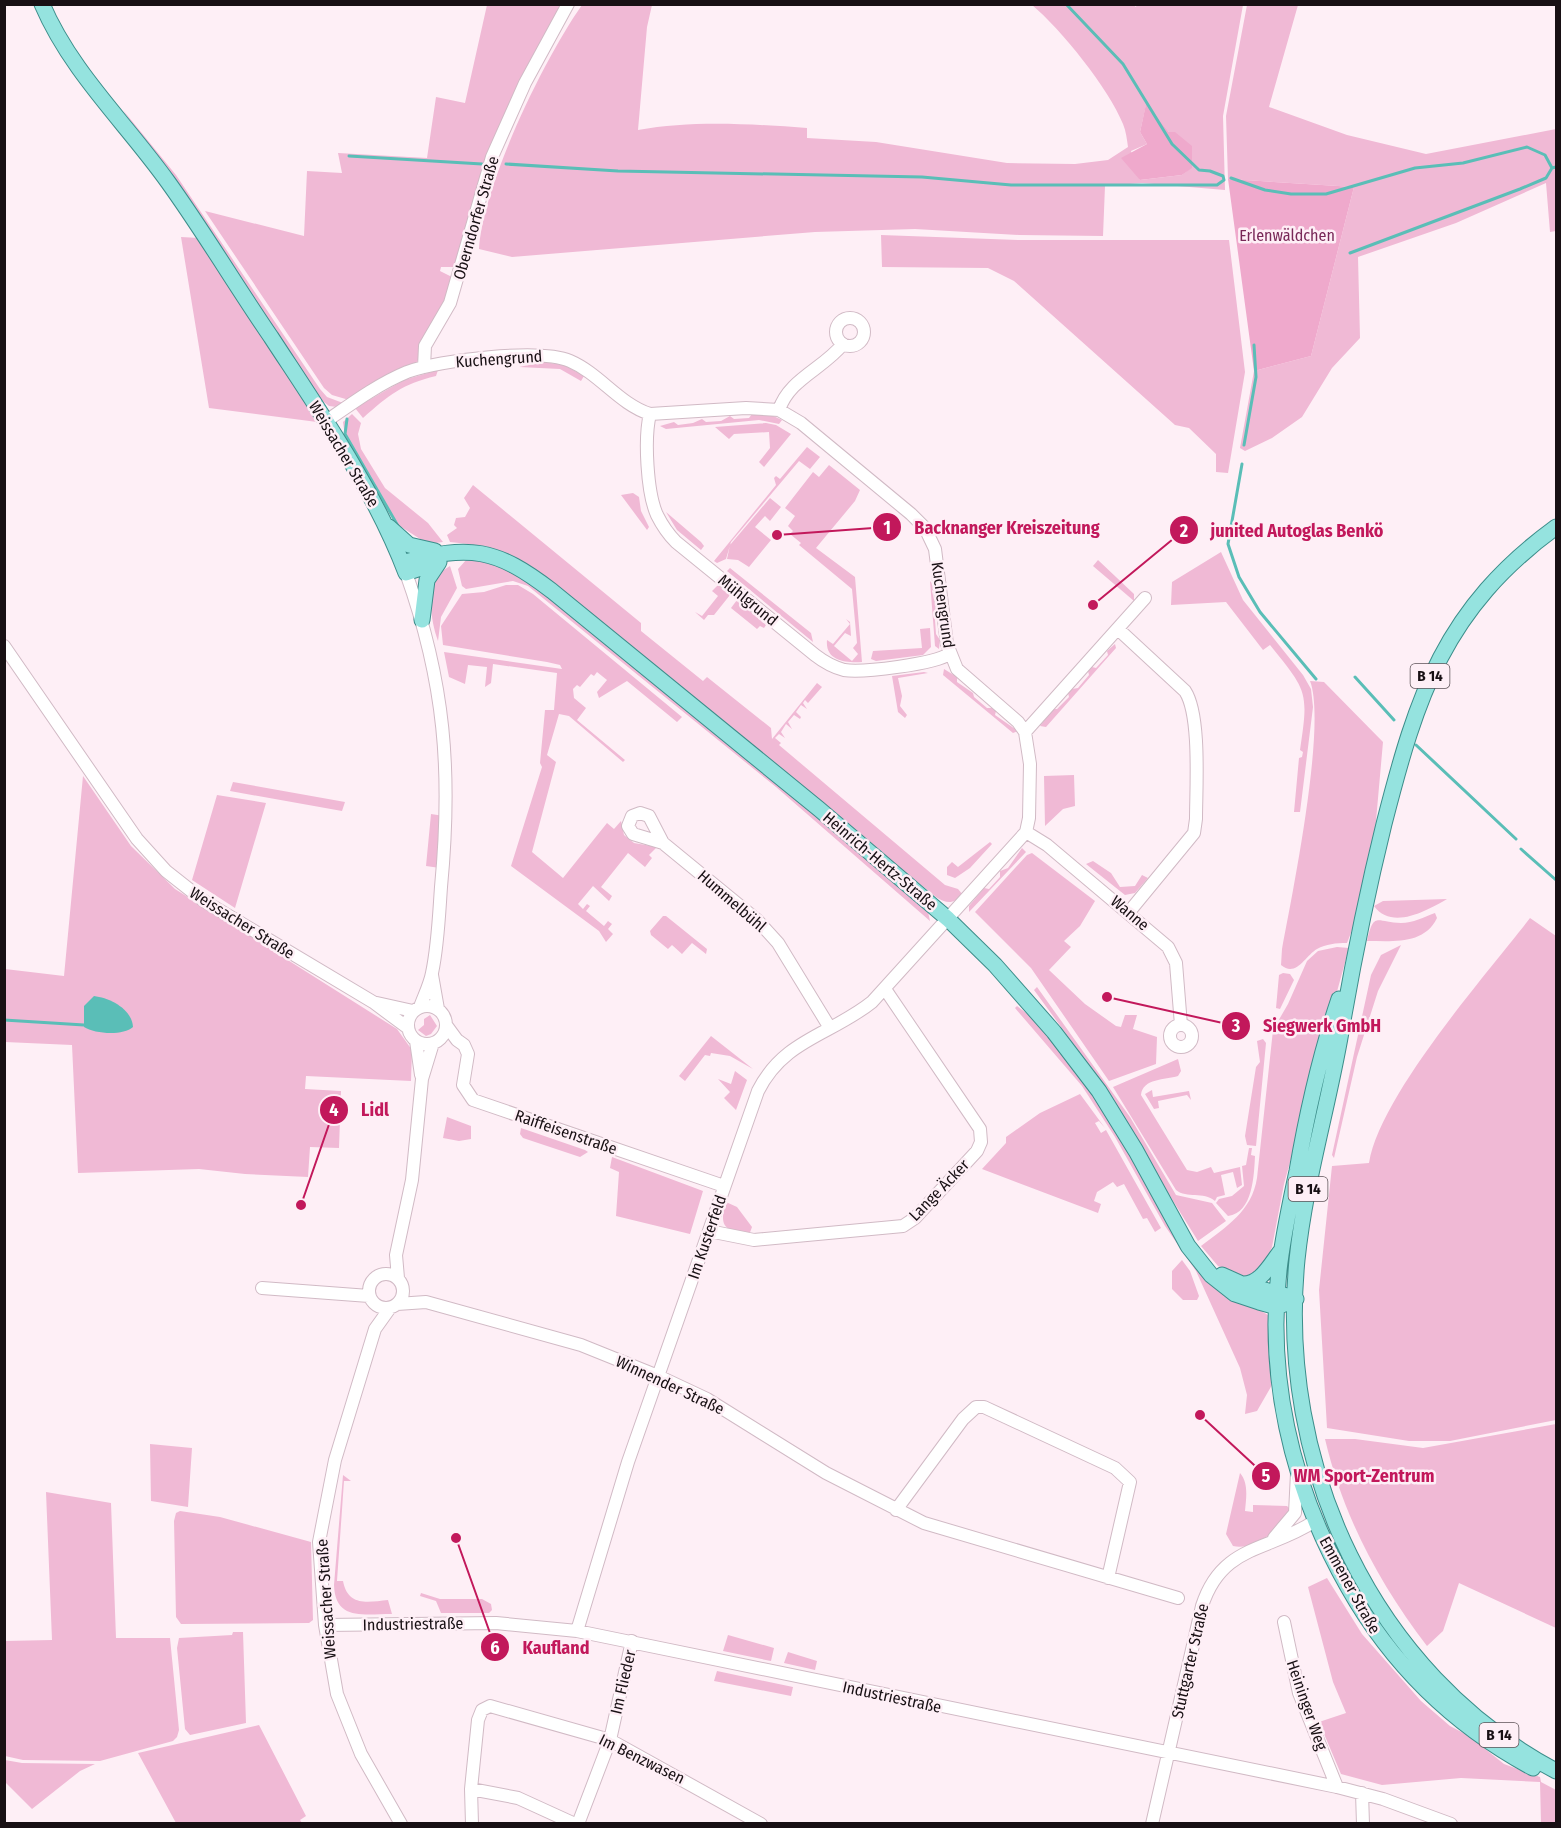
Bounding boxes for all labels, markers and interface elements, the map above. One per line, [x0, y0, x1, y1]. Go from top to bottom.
street label: Oberndorfer Straße [449, 154, 503, 282]
park label: Erlenwäldchen [1239, 226, 1335, 245]
street label: Kuchengrund [455, 346, 543, 372]
street label: Weissacher Straße [305, 398, 383, 510]
callout: Backnanger Kreiszeitung [872, 509, 1111, 545]
callout: junited Autoglas Benkö [1169, 512, 1395, 548]
text: 1 [883, 517, 891, 539]
text: Backnanger Kreiszeitung [914, 517, 1100, 539]
text: 2 [1179, 520, 1188, 542]
text: junited Autoglas Benkö [1210, 520, 1384, 542]
street label: Kuchengrund [928, 561, 958, 649]
street label: Mühlgrund [714, 570, 782, 630]
road number: B 14 [1410, 664, 1450, 688]
street label: Heinrich-Hertz-Straße [819, 808, 941, 914]
street label: Hummelbühl [694, 866, 770, 936]
street label: Weissacher Straße [186, 883, 298, 963]
street label: Wanne [1107, 892, 1153, 935]
callout: Siegwerk GmbH [1221, 1008, 1393, 1044]
text: 3 [1231, 1015, 1241, 1037]
text: Siegwerk GmbH [1263, 1015, 1381, 1037]
callout: Lidl [319, 1092, 400, 1128]
text: 4 [329, 1099, 339, 1121]
text: Lidl [361, 1099, 389, 1121]
street label: Raiffeisenstraße [512, 1106, 620, 1158]
street label: Lange Äcker [905, 1155, 973, 1225]
road number: B 14 [1288, 1177, 1328, 1201]
street label: Im Kusterfeld [684, 1192, 730, 1282]
street label: Winnender Straße [613, 1352, 727, 1418]
callout: WM Sport-Zentrum [1251, 1458, 1446, 1494]
text: 5 [1262, 1465, 1271, 1487]
text: WM Sport-Zentrum [1294, 1465, 1434, 1487]
street label: Emmener Straße [1315, 1533, 1385, 1637]
street label: Weissacher Straße [312, 1538, 340, 1660]
street label: Stuttgarter Straße [1168, 1602, 1212, 1720]
street label: Industriestraße [363, 1614, 464, 1634]
callout: Kaufland [480, 1629, 602, 1665]
text: 6 [490, 1637, 500, 1659]
text: Kaufland [522, 1637, 590, 1659]
street label: Im Flieder [606, 1648, 640, 1716]
street label: Heininger Weg [1283, 1657, 1331, 1753]
street label: Industriestraße [841, 1677, 943, 1717]
road number: B 14 [1480, 1723, 1518, 1747]
street label: Im Benzwasen [596, 1730, 688, 1788]

